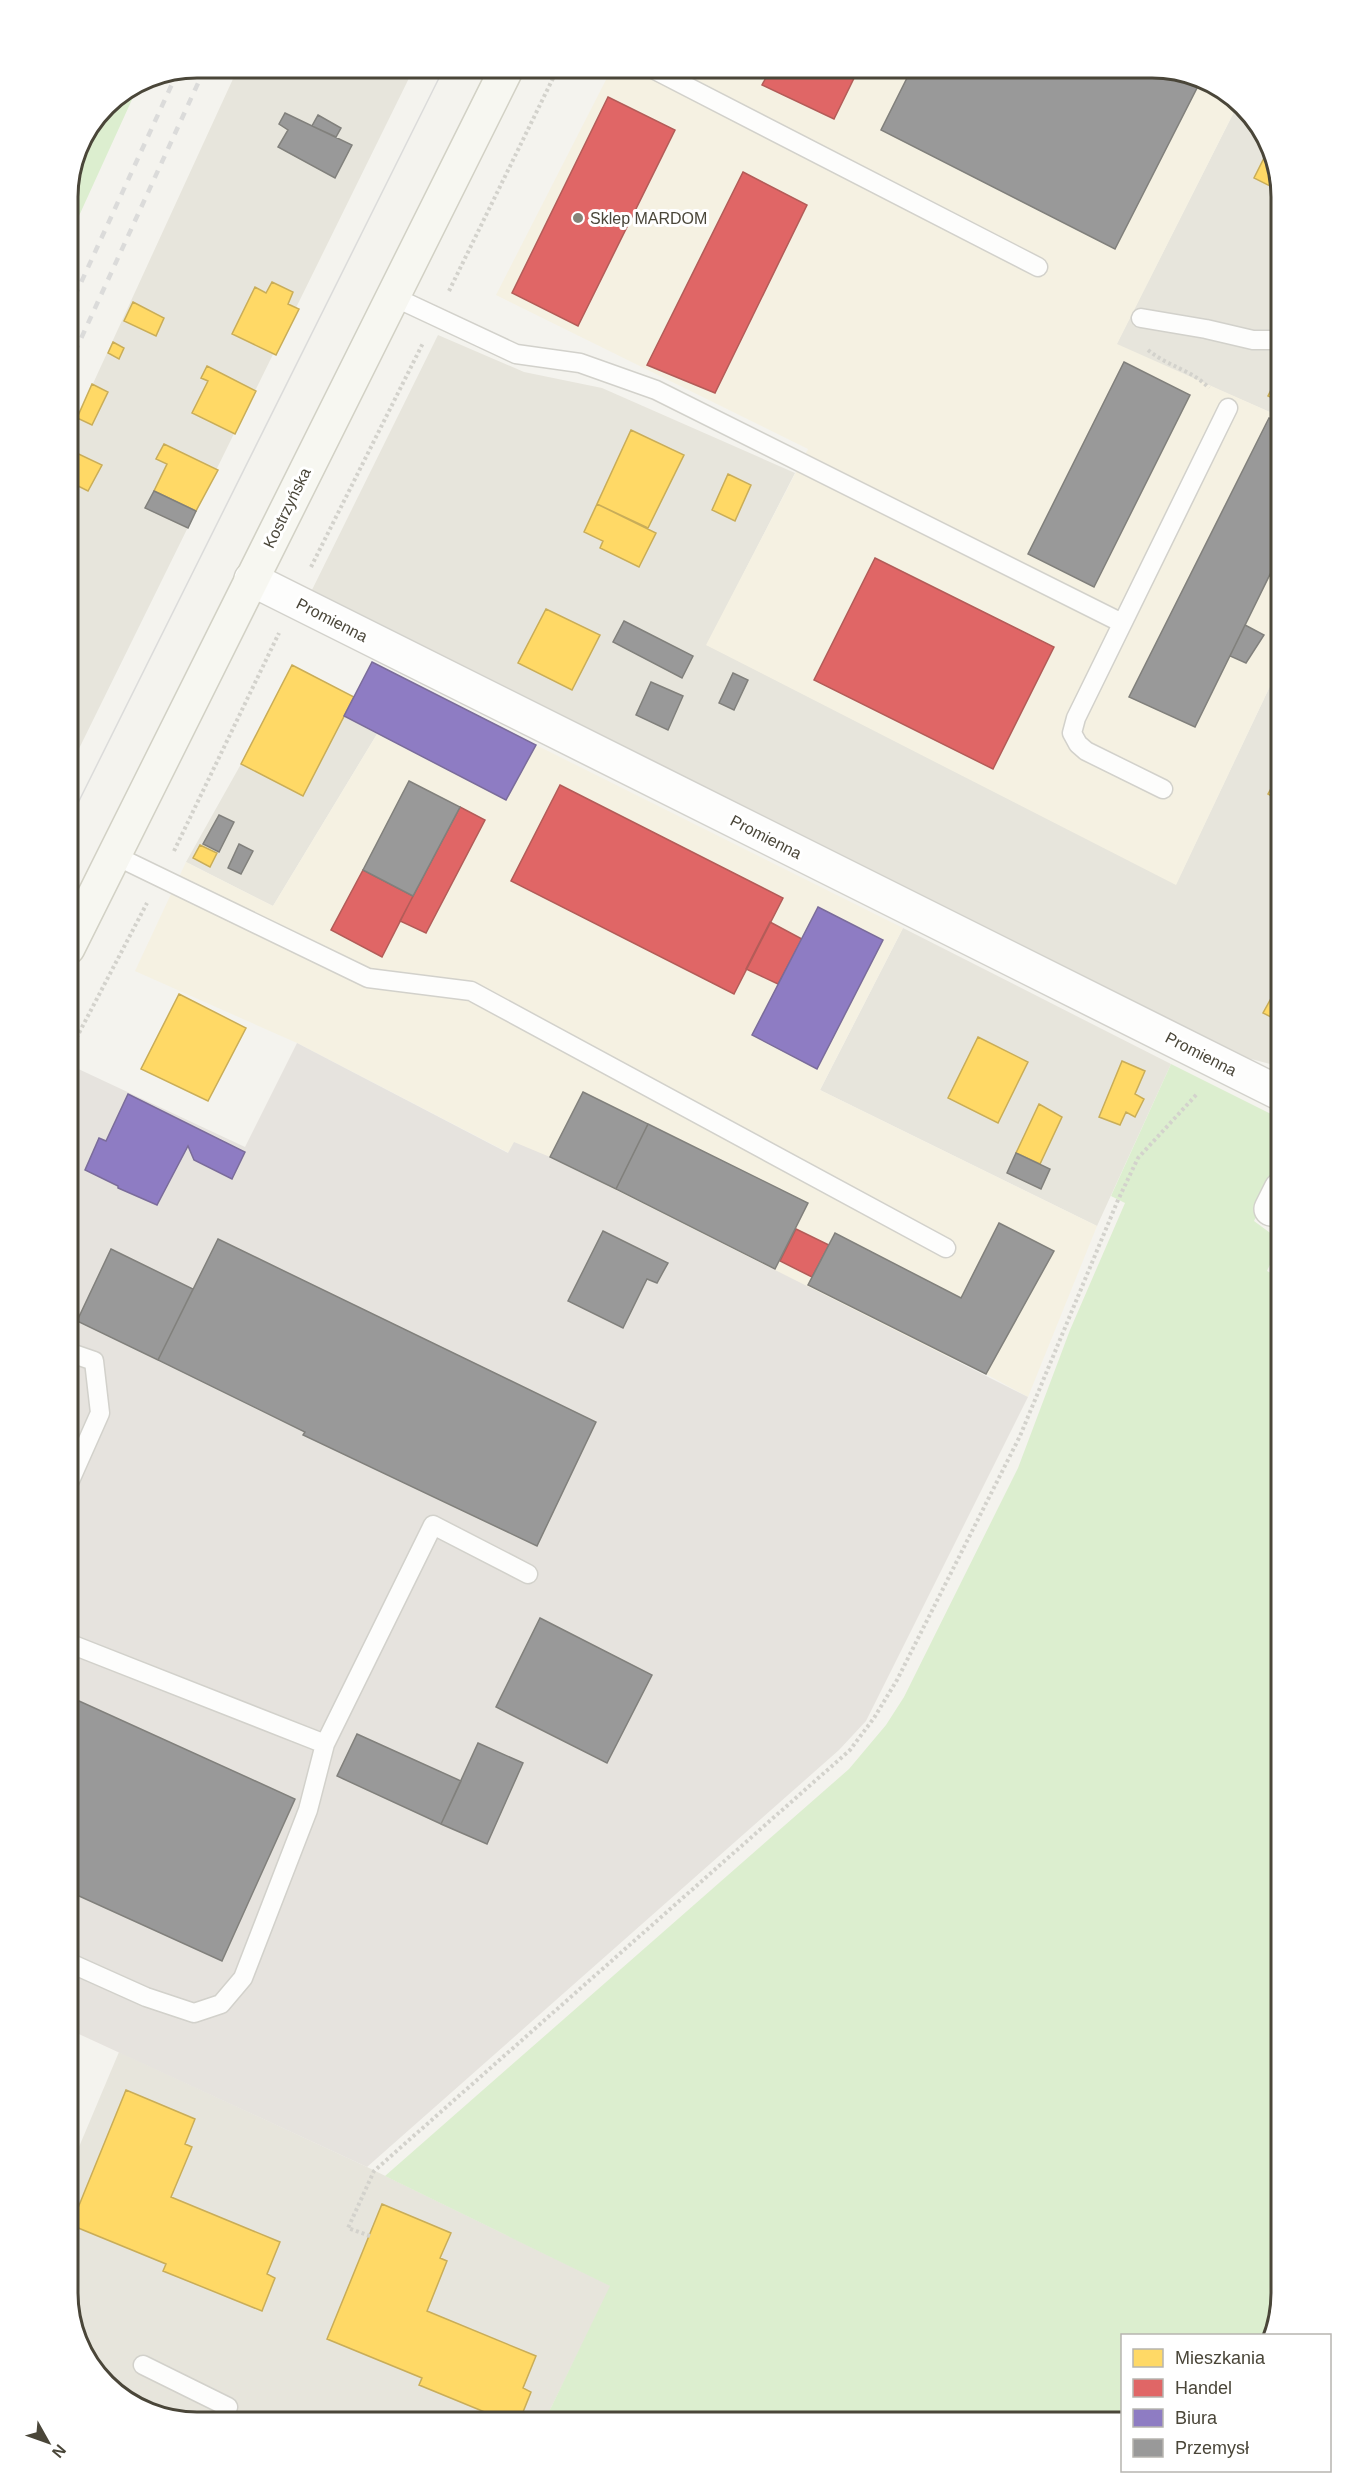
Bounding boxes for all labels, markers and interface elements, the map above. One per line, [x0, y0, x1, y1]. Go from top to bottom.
place label: Sklep MARDOM [590, 210, 707, 227]
marker: Sklep MARDOM [571, 211, 585, 225]
street label: Kostrzyńska [260, 465, 314, 551]
street label: Promienna [294, 595, 370, 645]
street label: Promienna [728, 812, 804, 862]
street label: Promienna [1163, 1029, 1239, 1079]
legend [1121, 2334, 1331, 2472]
text: Mieszkania [1175, 2348, 1266, 2368]
text: Handel [1175, 2378, 1232, 2398]
text: Biura [1175, 2408, 1218, 2428]
north arrow [18, 2412, 78, 2472]
text: Przemysł [1175, 2438, 1249, 2458]
text: N [49, 2441, 69, 2461]

